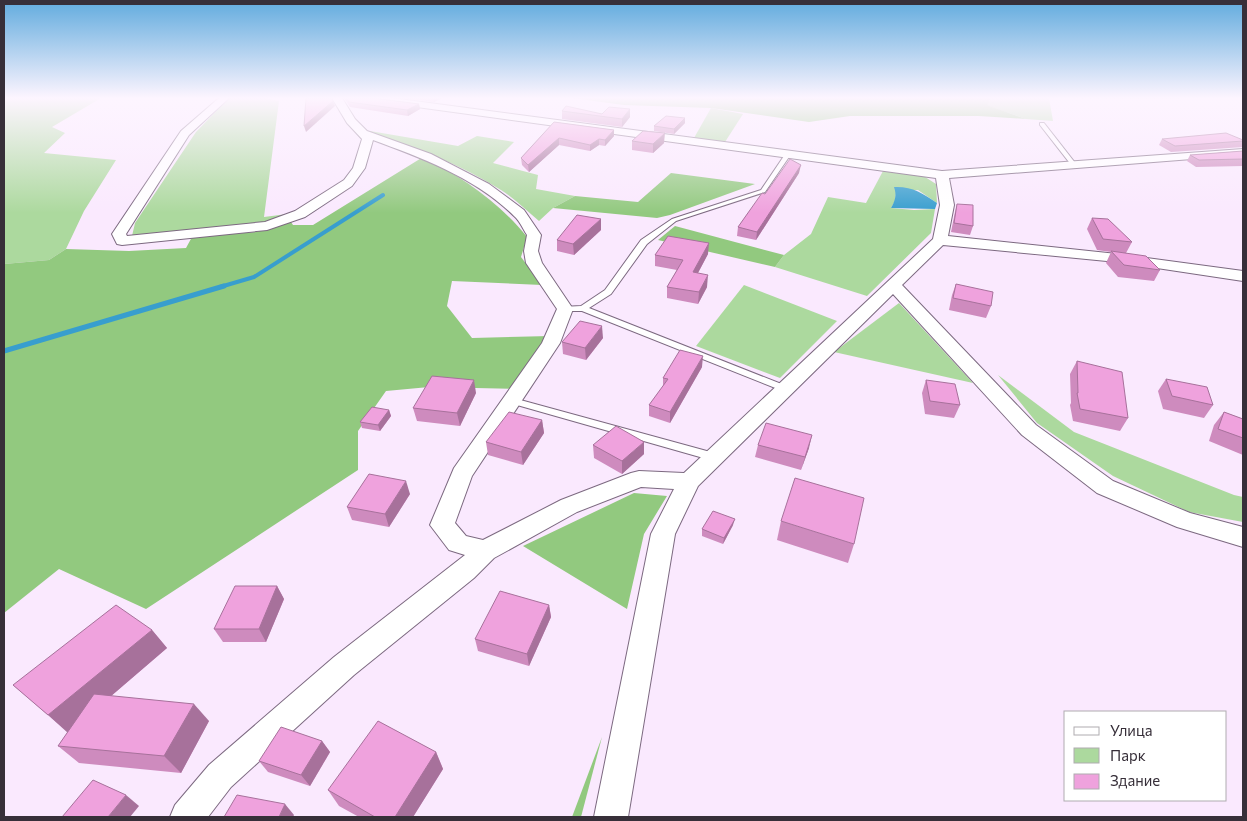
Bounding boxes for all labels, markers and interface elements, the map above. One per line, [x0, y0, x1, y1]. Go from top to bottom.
legend [1064, 711, 1227, 801]
text: Улица [1110, 721, 1152, 739]
text: Парк [1110, 746, 1146, 764]
text: Здание [1110, 771, 1160, 789]

